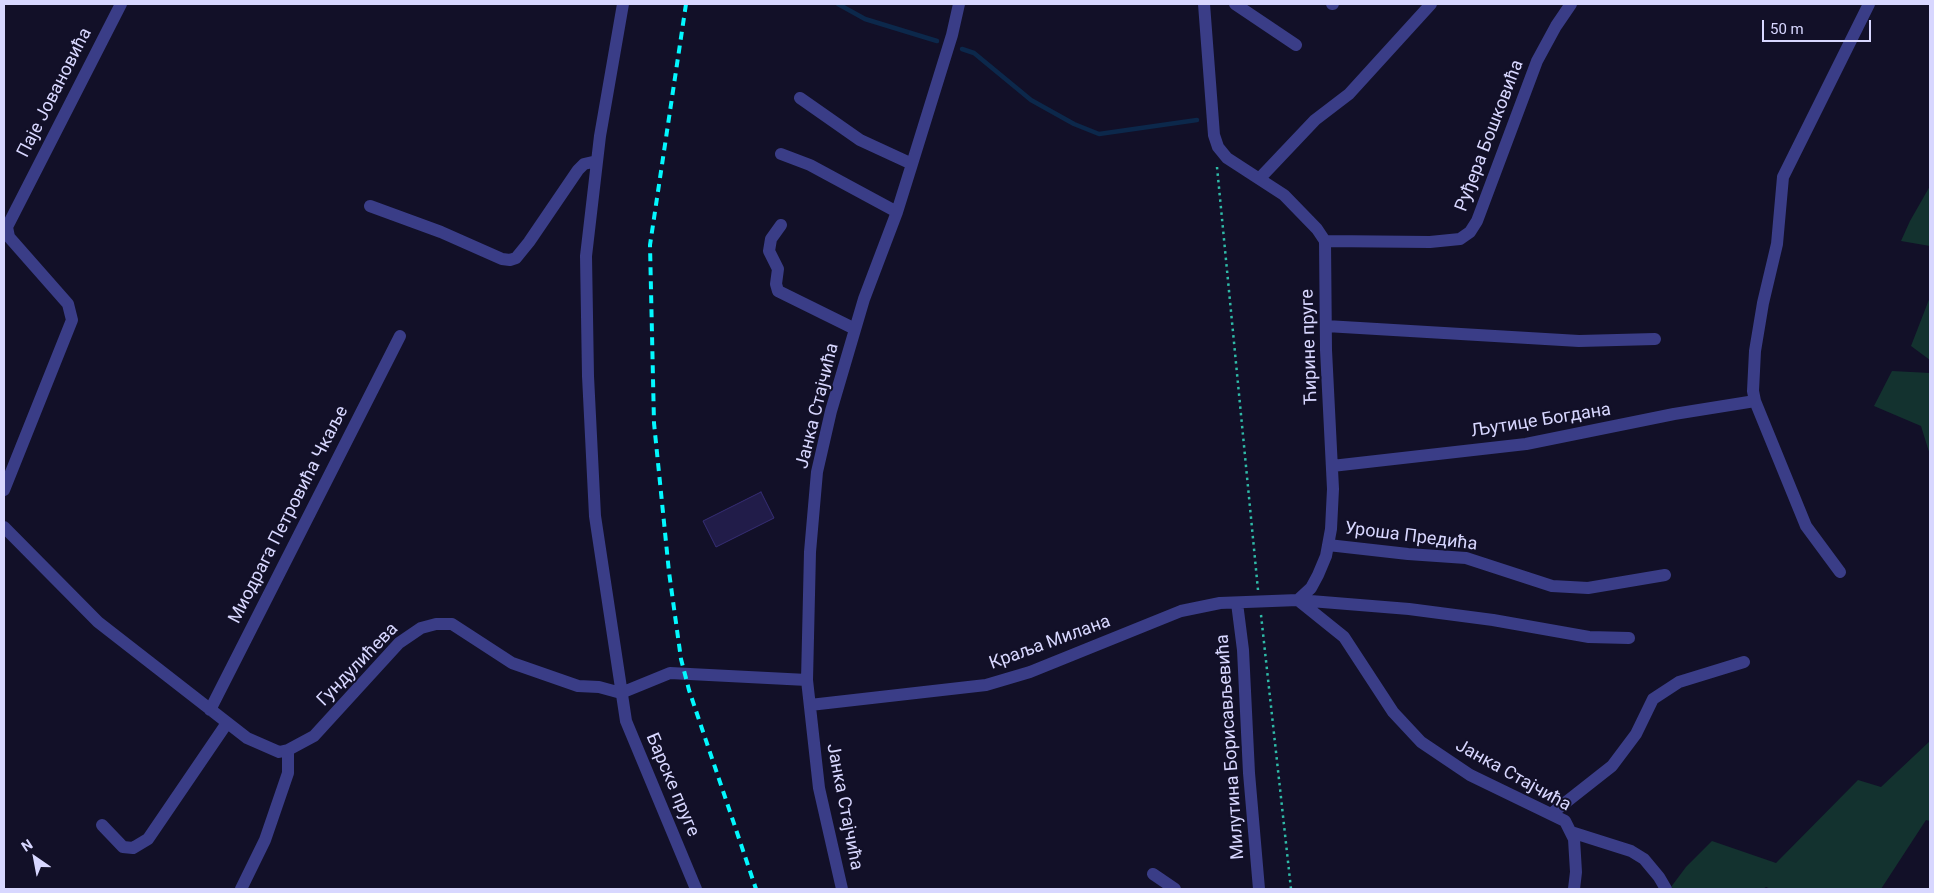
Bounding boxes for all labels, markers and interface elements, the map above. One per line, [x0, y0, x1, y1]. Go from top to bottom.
scale bar [1764, 10, 1873, 42]
text: 50 m [1770, 20, 1804, 38]
street label: Паје Јовановића [13, 25, 97, 161]
street label: Руђера Бошковића [1451, 57, 1529, 215]
street label: Ћирине пруге [1297, 289, 1323, 405]
street label: Јанка Стајчића [792, 341, 844, 471]
street label: Љутице Богдана [1470, 399, 1612, 443]
street label: Миодрага Петровића Чкаље [225, 403, 353, 627]
street label: Уроша Предића [1344, 518, 1478, 556]
street label: Краља Милана [987, 611, 1113, 675]
street label: Гундулићева [313, 619, 403, 711]
street label: Милутина Борисављевића [1212, 634, 1250, 860]
street label: Барске пруге [641, 730, 703, 840]
street label: Јанка Стајчића [1452, 735, 1574, 817]
street label: Јанка Стајчића [821, 742, 867, 872]
north arrow [10, 833, 60, 883]
text: N [18, 836, 35, 855]

